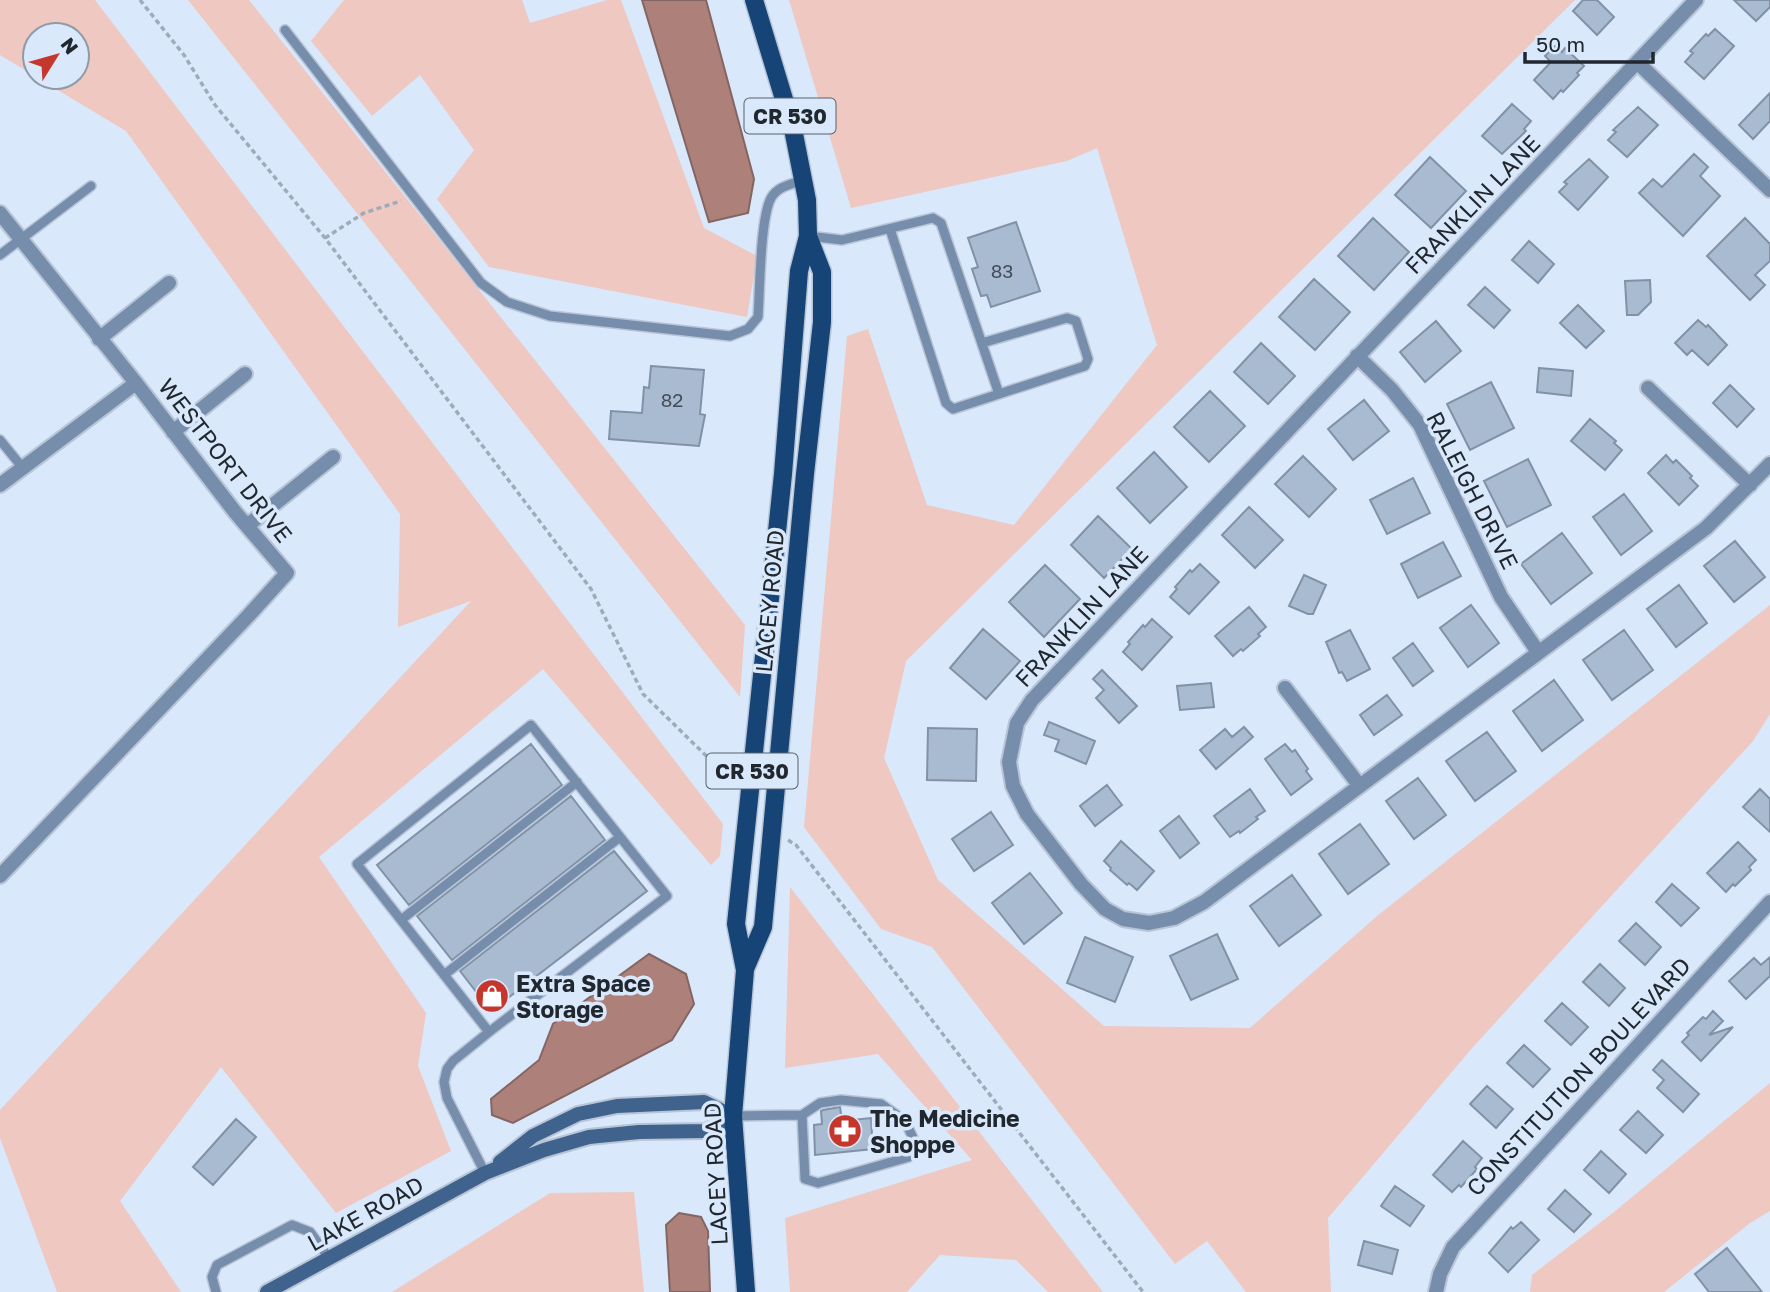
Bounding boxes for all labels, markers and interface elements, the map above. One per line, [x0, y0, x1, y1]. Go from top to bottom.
north arrow [21, 21, 91, 91]
scale bar [1525, 21, 1653, 65]
text: 50 m [1536, 31, 1585, 57]
text: N [56, 33, 84, 58]
road number: CR 530 [744, 99, 836, 134]
street label: FRANKLIN LANE [1399, 129, 1545, 279]
house number: 83 [991, 259, 1013, 282]
street label: WESTPORT DRIVE [153, 372, 299, 548]
house number: 82 [661, 388, 683, 411]
street label: RALEIGH DRIVE [1421, 406, 1525, 574]
street label: LACEY ROAD [749, 529, 789, 673]
street label: FRANKLIN LANE [1009, 540, 1153, 692]
road number: CR 530 [706, 754, 798, 788]
street label: CONSTITUTION BOULEVARD [1460, 951, 1696, 1201]
place label: Extra Space Storage [516, 969, 651, 1023]
shop icon: Extra Space Storage [473, 977, 511, 1015]
street label: LACEY ROAD [697, 1102, 733, 1246]
place label: The Medicine Shoppe [870, 1104, 1020, 1158]
pharmacy icon: The Medicine Shoppe [826, 1112, 864, 1150]
street label: LAKE ROAD [302, 1170, 428, 1256]

